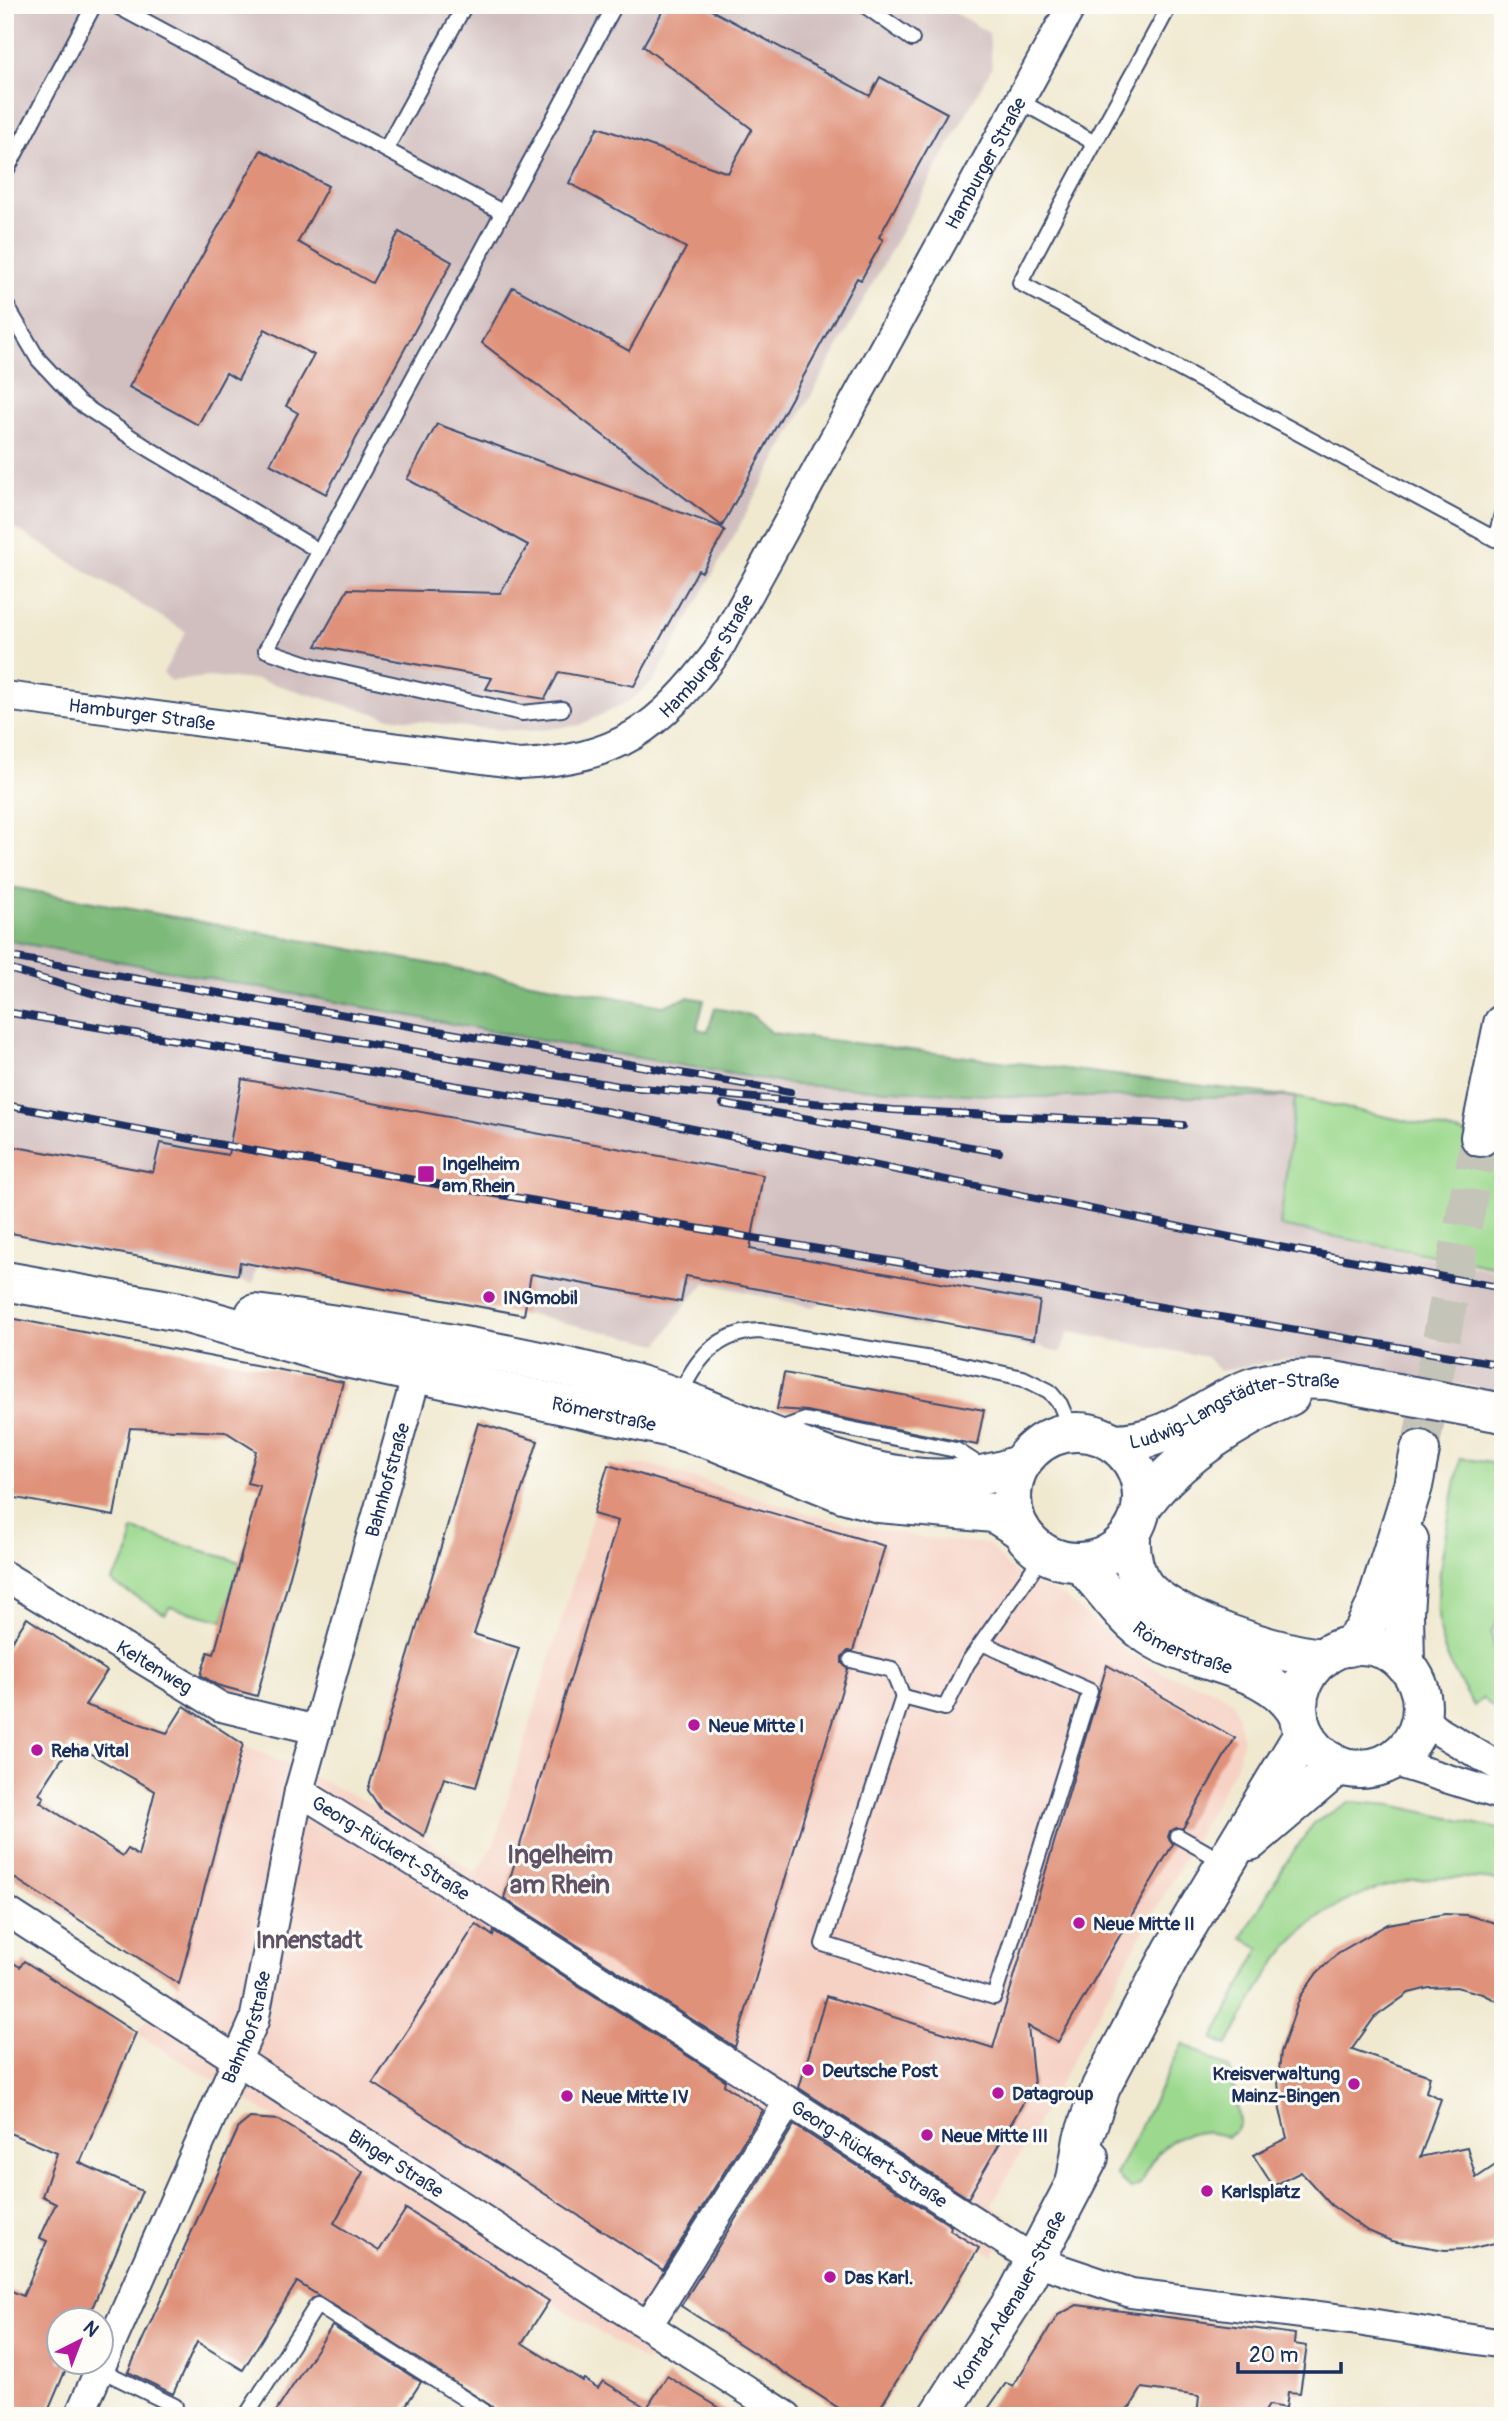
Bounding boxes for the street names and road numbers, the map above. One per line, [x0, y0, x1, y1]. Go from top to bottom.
street label: Hamburger Straße [940, 93, 1032, 234]
street label: Hamburger Straße [654, 590, 760, 724]
street label: Hamburger Straße [67, 694, 217, 737]
street label: Ludwig-Langstädter-Straße [1127, 1369, 1342, 1455]
street label: Römerstraße [550, 1392, 659, 1438]
street label: Bahnhofstraße [361, 1419, 416, 1540]
street label: Römerstraße [1128, 1617, 1236, 1680]
street label: Keltenweg [112, 1635, 196, 1700]
street label: Georg-Rückert-Straße [307, 1791, 474, 1907]
street label: Bahnhofstraße [217, 1968, 277, 2087]
street label: Georg-Rückert-Straße [786, 2095, 952, 2214]
street label: Binger Straße [344, 2124, 448, 2204]
street label: Konrad-Adenauer-Straße [948, 2206, 1072, 2394]

